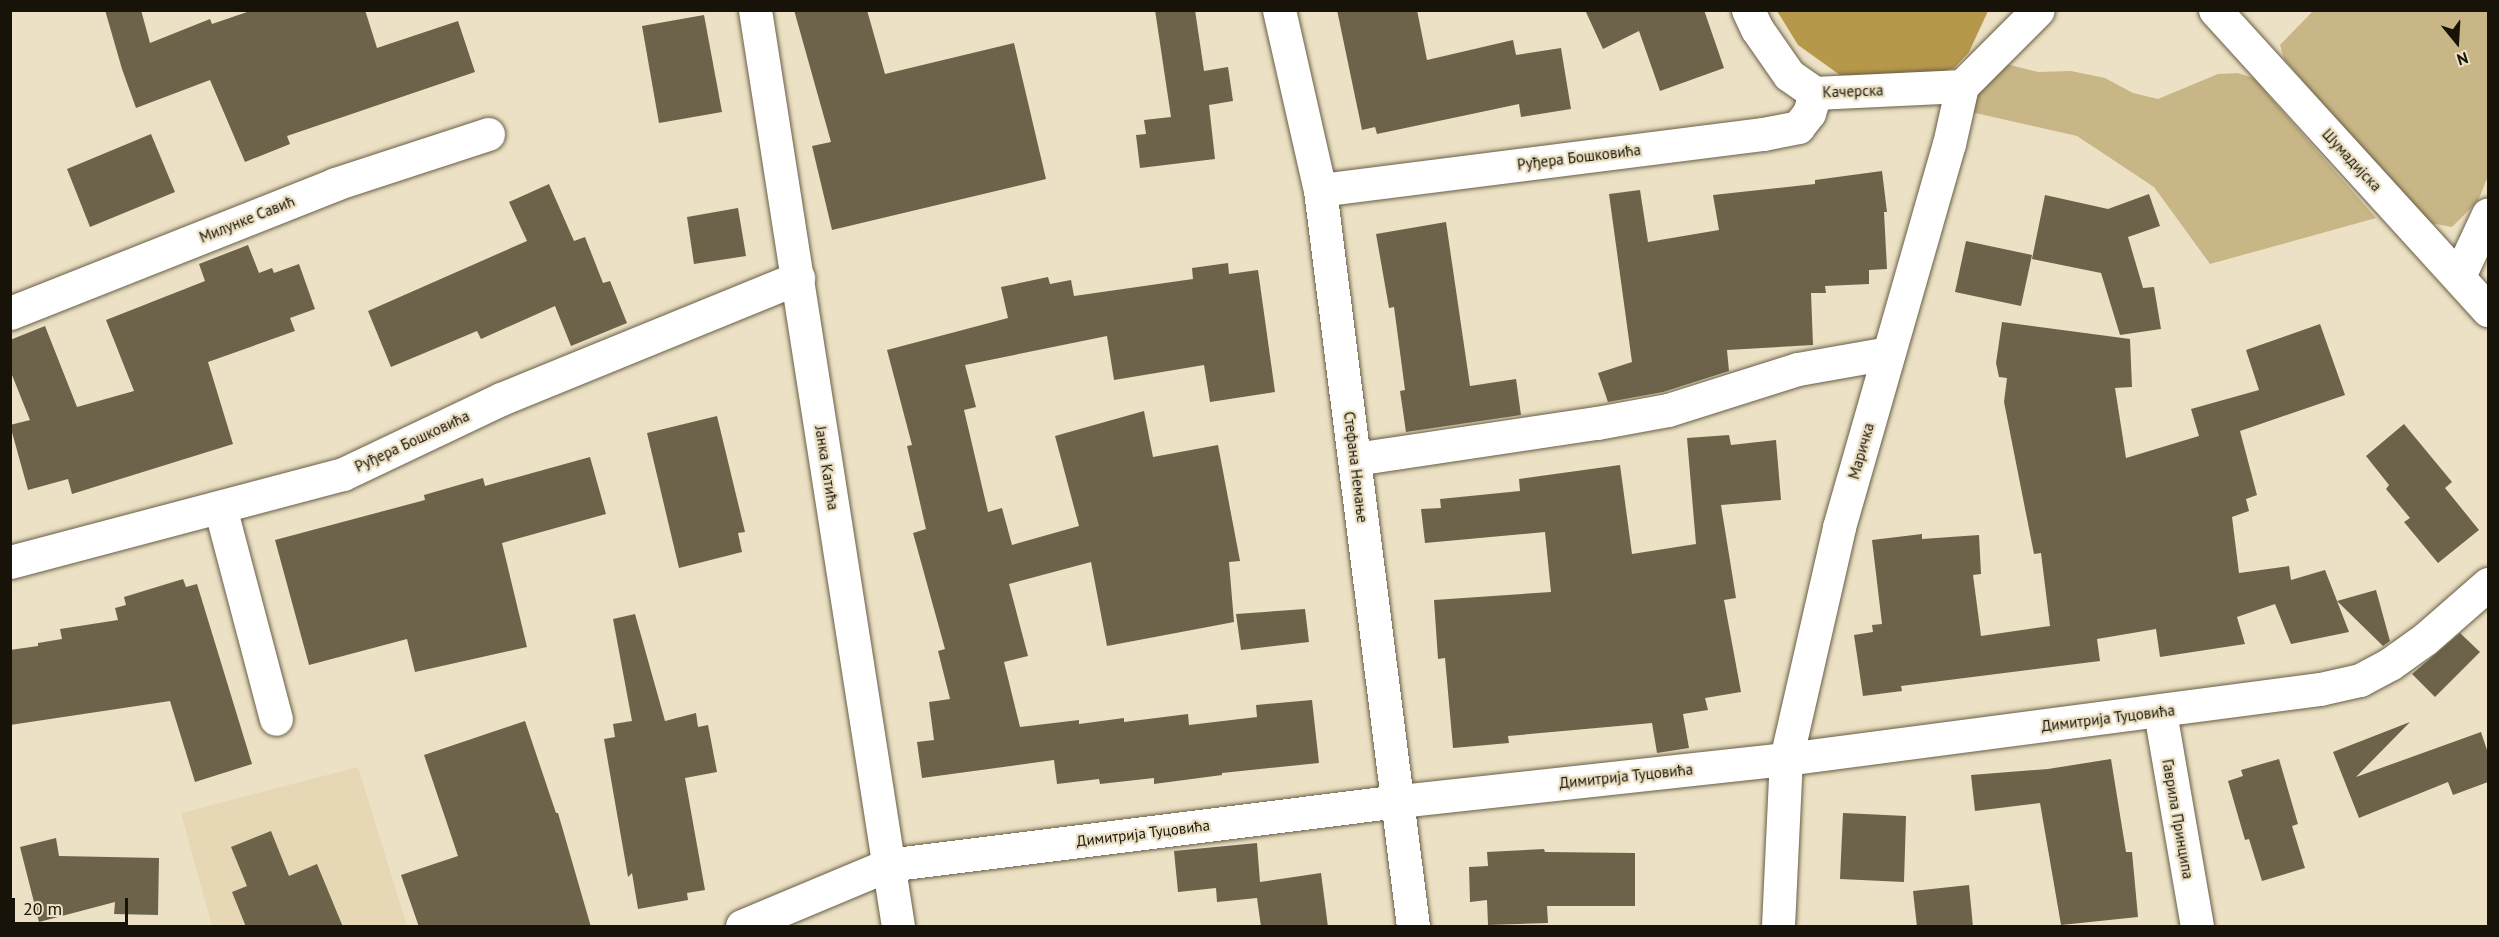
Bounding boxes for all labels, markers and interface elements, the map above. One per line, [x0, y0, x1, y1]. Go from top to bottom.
north arrow [2427, 12, 2487, 72]
text: N [2454, 48, 2471, 70]
street label: Качерска [1822, 81, 1884, 101]
street label: Шумадијска [2318, 125, 2386, 195]
street label: Руђера Бошковића [1516, 140, 1642, 174]
street label: Милунке Савић [197, 192, 297, 246]
street label: Руђера Бошковића [352, 407, 472, 475]
street label: Стефана Немање [1340, 410, 1372, 524]
street label: Маричка [1844, 421, 1878, 481]
street label: Јанка Катића [811, 425, 843, 511]
street label: Димитрија Туцовића [2040, 701, 2176, 735]
street label: Гаврила Принципа [2159, 758, 2197, 880]
street label: Димитрија Туцовића [1558, 760, 1694, 792]
street label: Димитрија Туцовића [1075, 816, 1211, 850]
scale bar [15, 886, 130, 924]
text: 20 m [23, 897, 62, 920]

